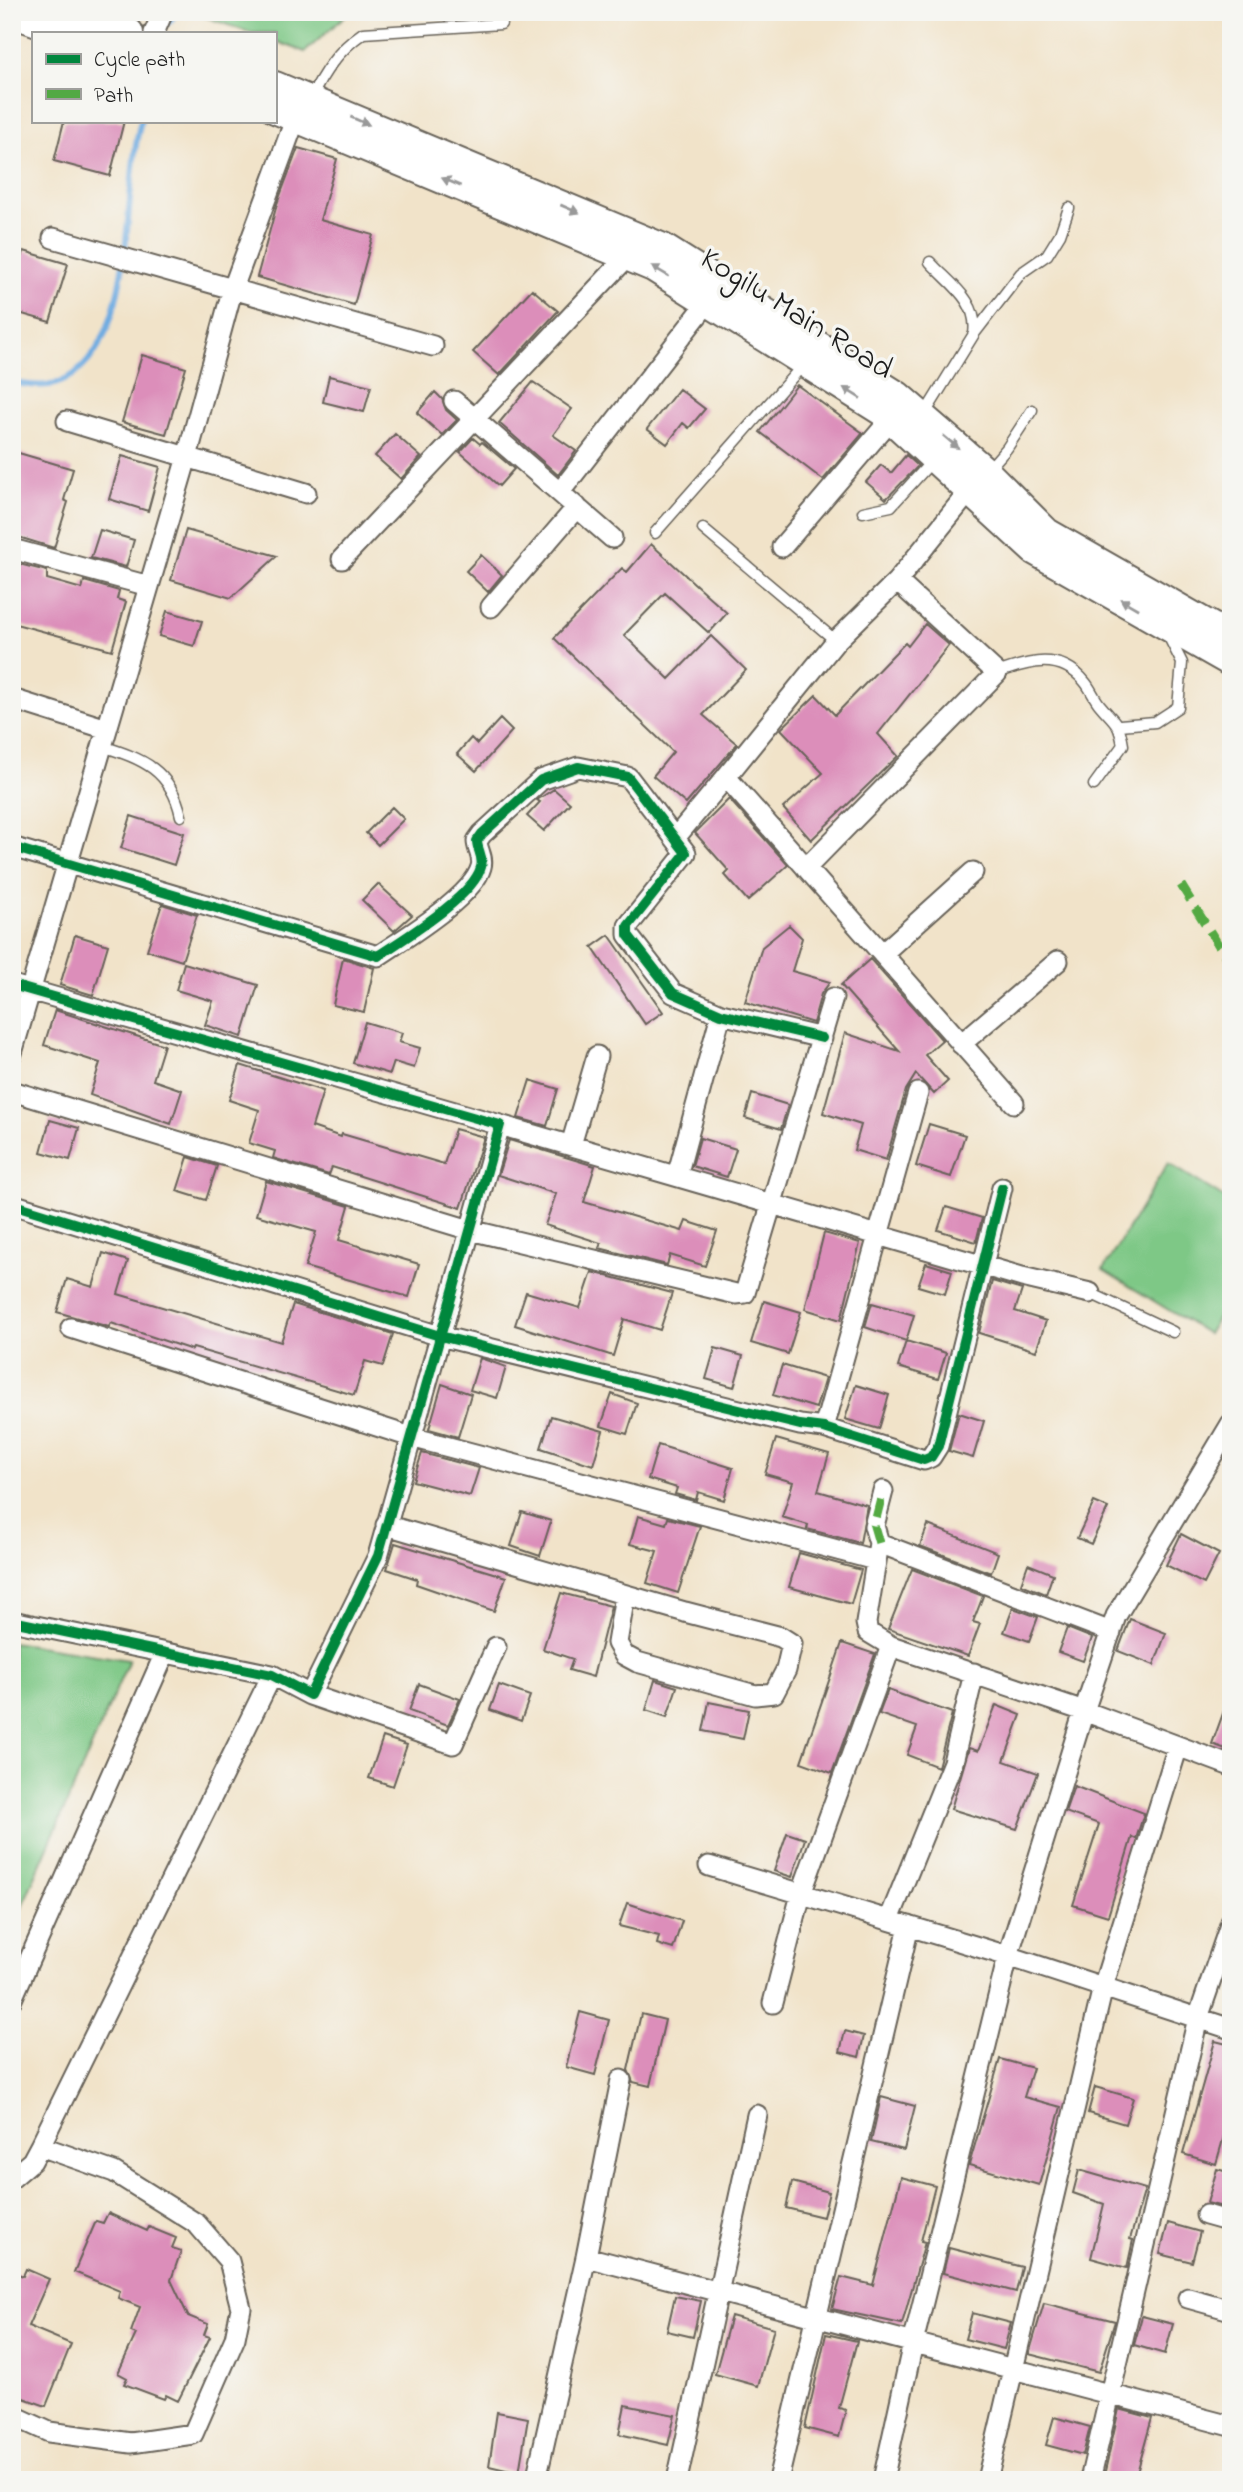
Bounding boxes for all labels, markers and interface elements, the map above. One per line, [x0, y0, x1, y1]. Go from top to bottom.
legend [32, 32, 276, 122]
text: Cycle path [94, 46, 185, 78]
text: Path [94, 82, 133, 112]
one-way arrow [350, 116, 371, 127]
one-way arrow [440, 176, 461, 187]
one-way arrow [560, 204, 581, 215]
street label: Kogilu Main Road [690, 237, 902, 393]
one-way arrow [650, 265, 669, 278]
one-way arrow [843, 386, 862, 399]
one-way arrow [942, 434, 959, 449]
one-way arrow [1119, 598, 1139, 610]

